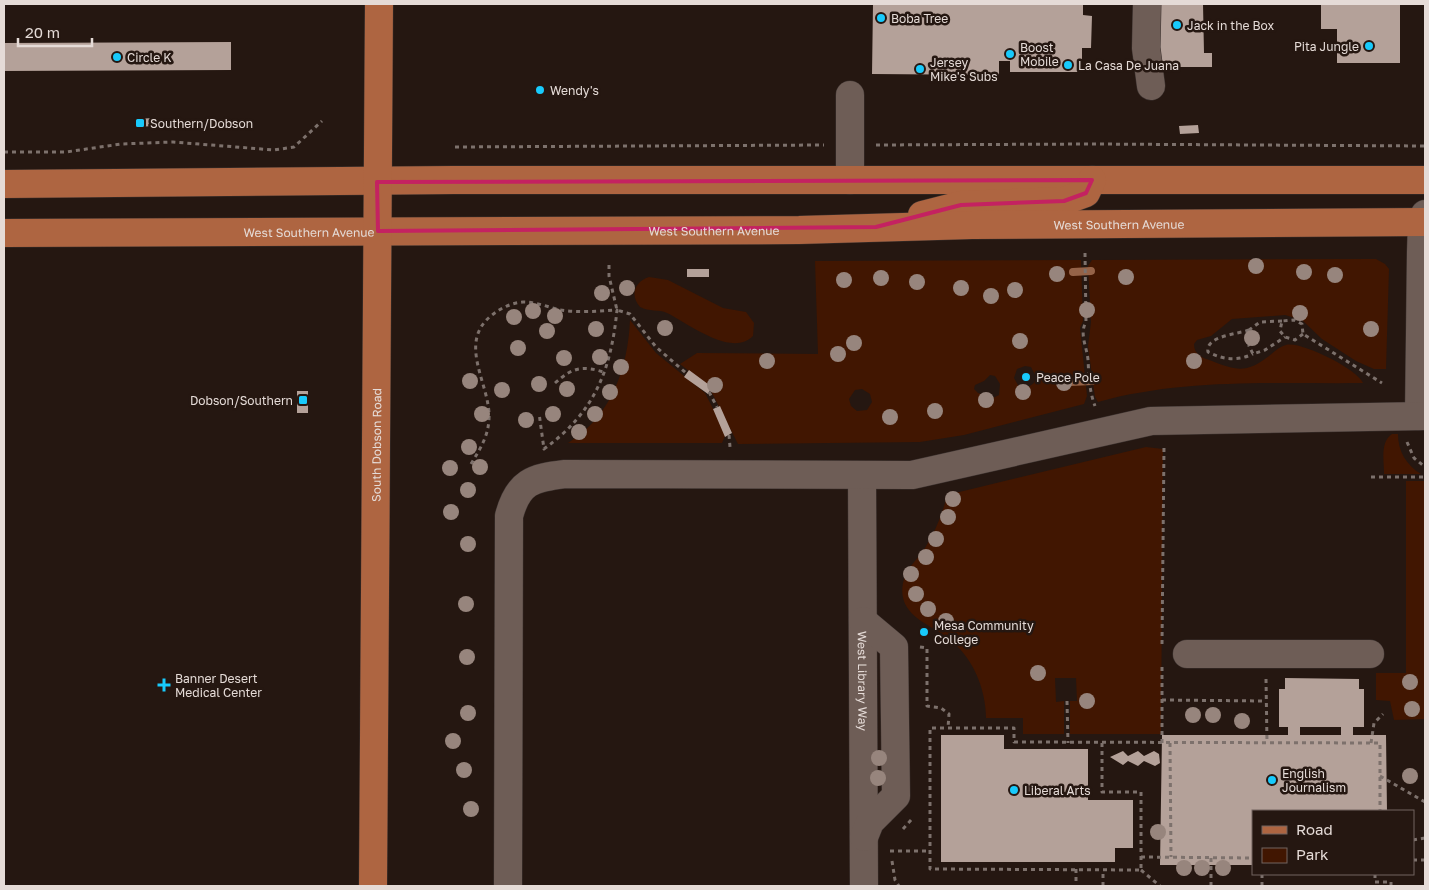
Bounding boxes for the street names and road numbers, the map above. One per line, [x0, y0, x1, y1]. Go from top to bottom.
street label: West Southern Avenue [1053, 216, 1185, 232]
street label: West Southern Avenue [648, 223, 780, 238]
street label: West Southern Avenue [243, 224, 375, 240]
street label: South Dobson Road [368, 388, 384, 502]
street label: West Library Way [855, 631, 871, 731]

